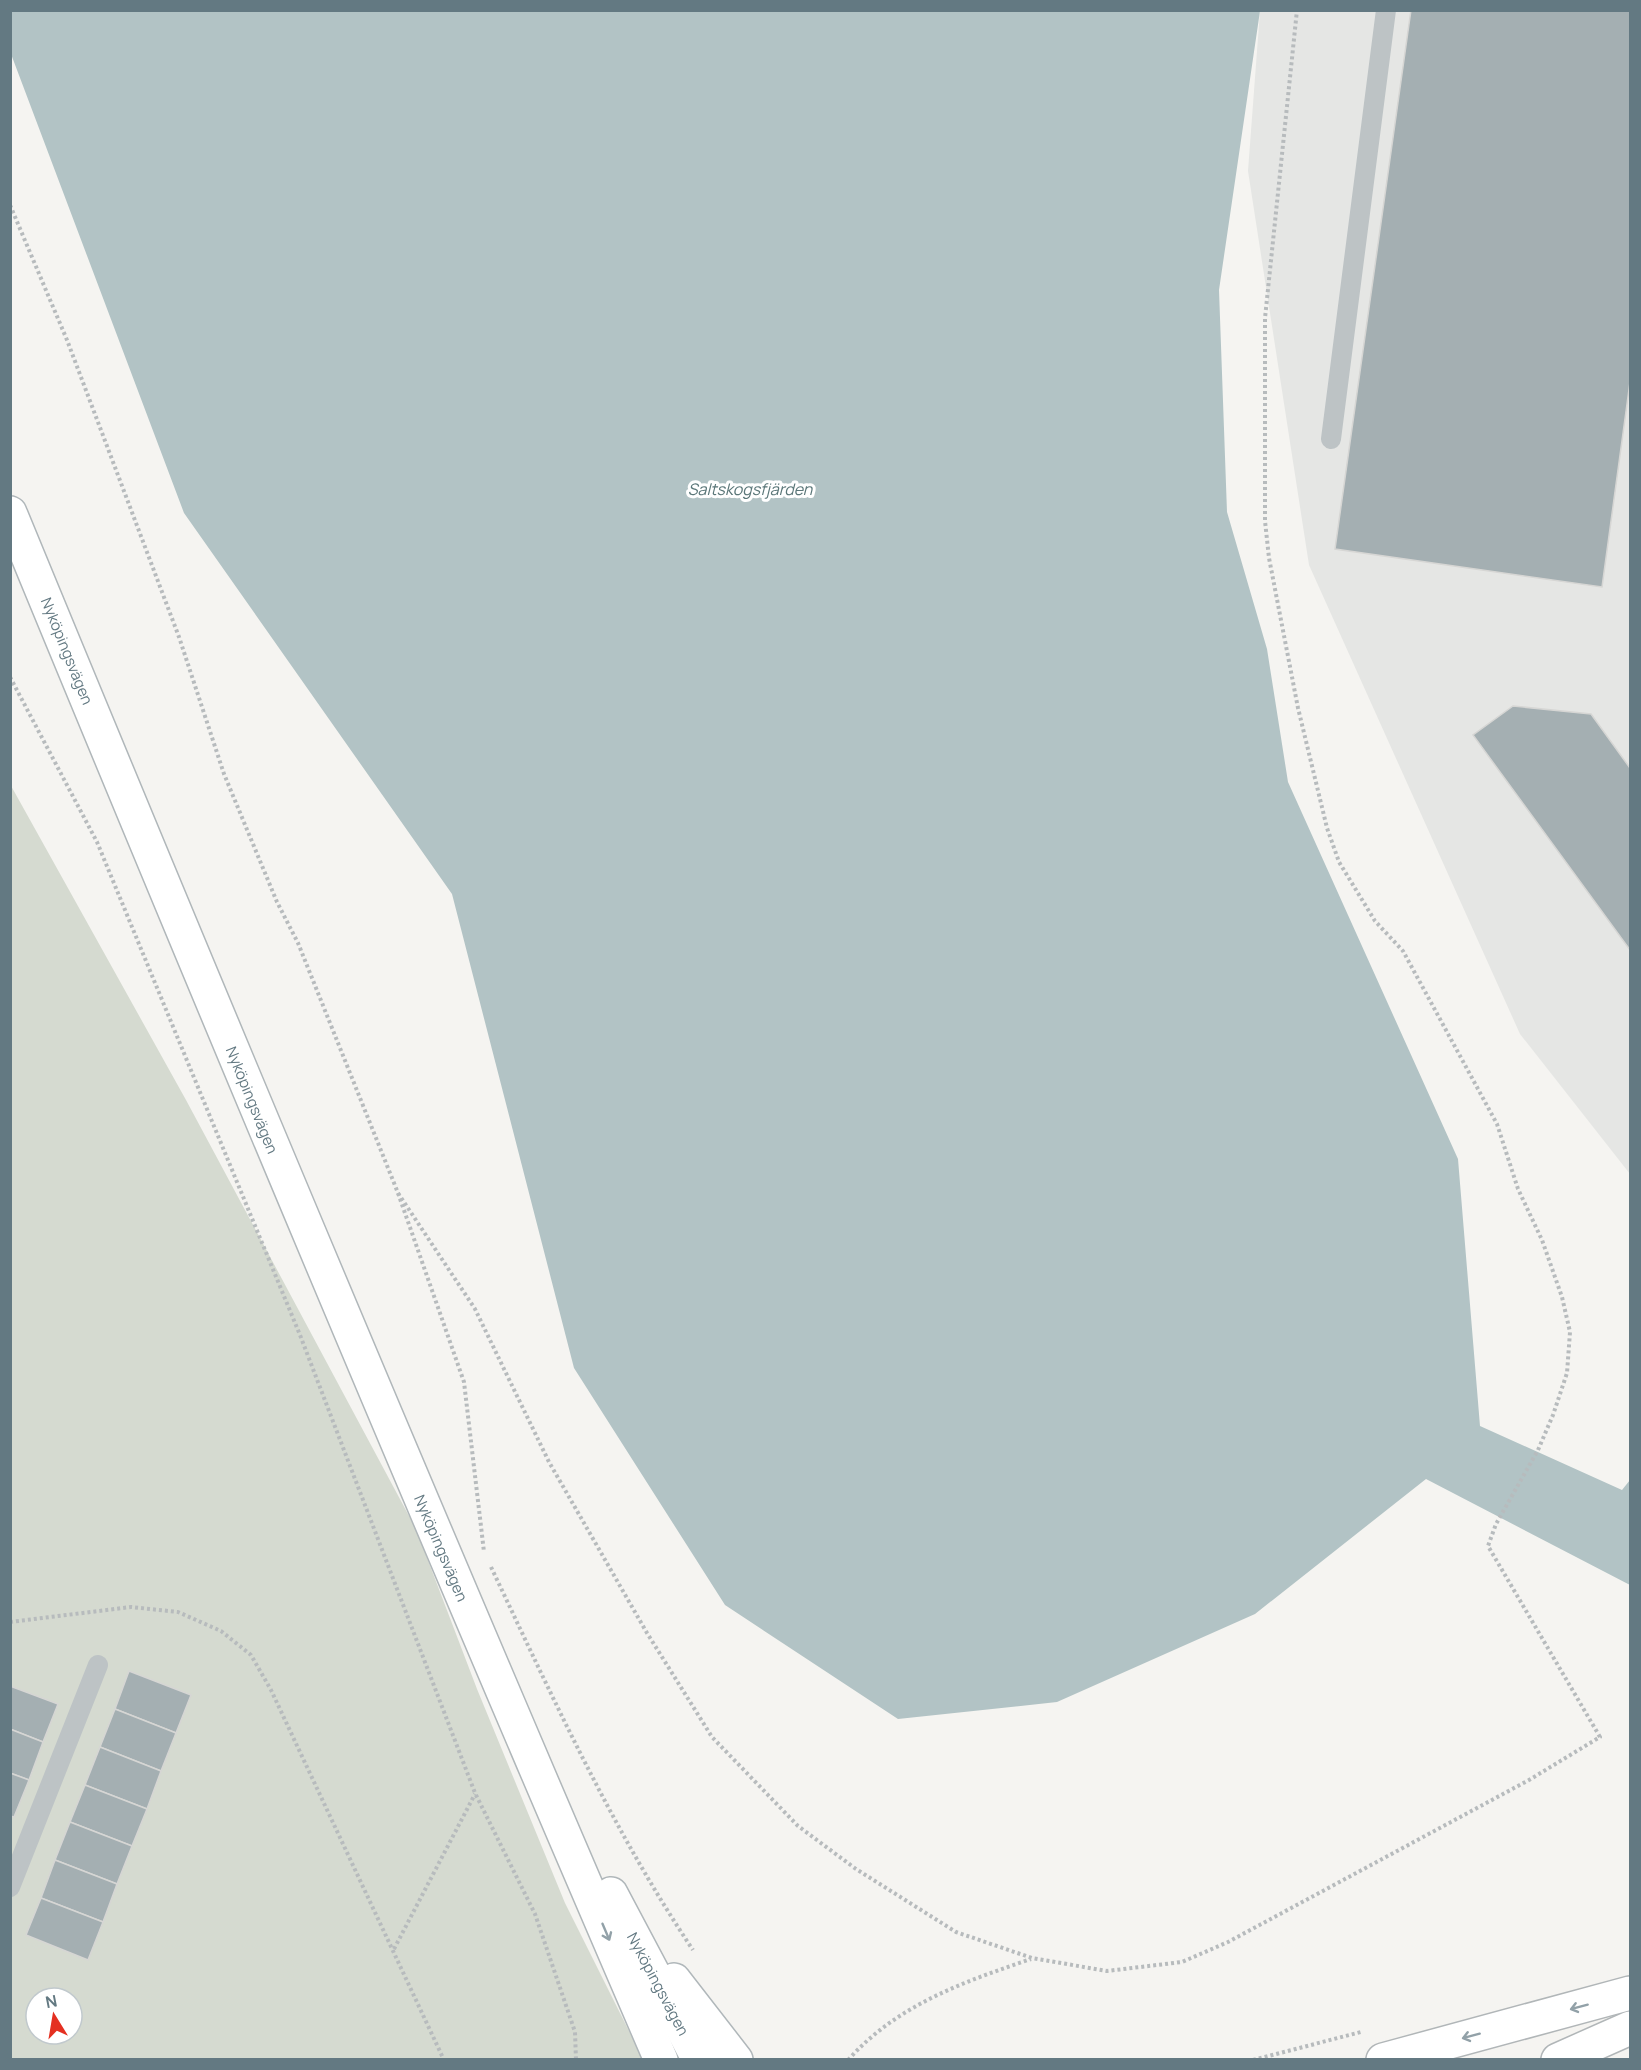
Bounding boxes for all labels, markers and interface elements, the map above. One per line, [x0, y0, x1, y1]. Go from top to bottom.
water label: Saltskogsfjärden [688, 478, 813, 500]
street label: Nyköpingsvägen [36, 594, 98, 708]
street label: Nyköpingsvägen [221, 1043, 283, 1157]
street label: Nyköpingsvägen [409, 1491, 473, 1605]
one-way arrow [601, 1922, 612, 1941]
street label: Nyköpingsvägen [622, 1929, 694, 2039]
north arrow [24, 1986, 84, 2046]
text: N [43, 1989, 59, 2013]
one-way arrow [1570, 2002, 1589, 2013]
one-way arrow [1462, 2031, 1481, 2042]

